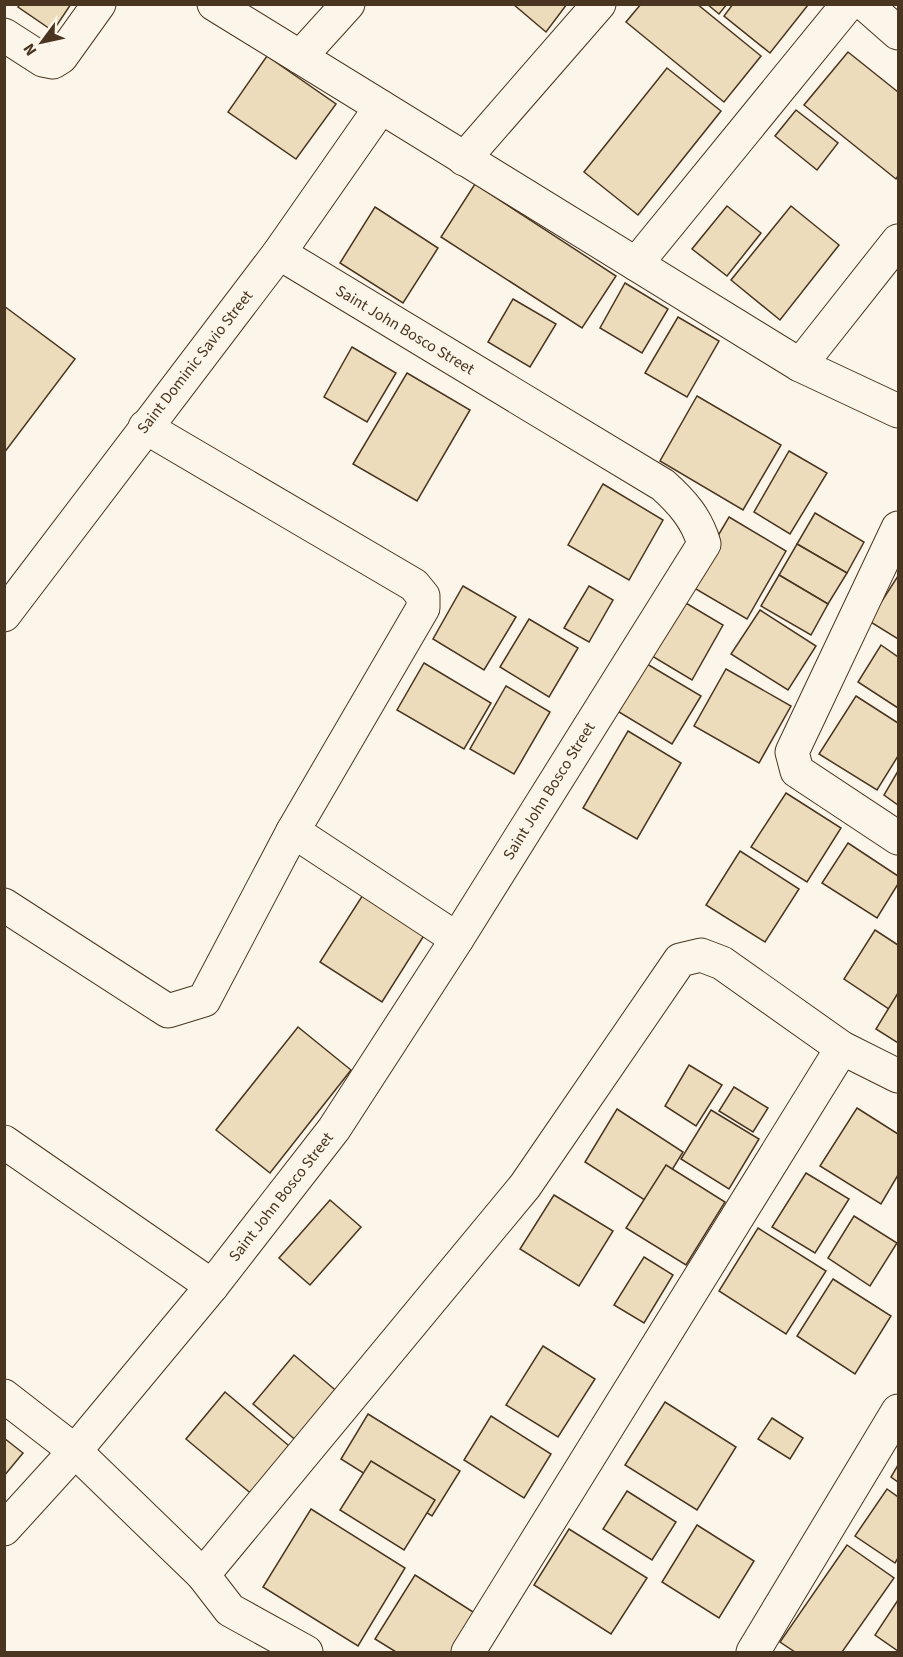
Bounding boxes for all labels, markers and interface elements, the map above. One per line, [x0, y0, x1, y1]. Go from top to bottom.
north arrow [12, 12, 72, 72]
text: N [18, 39, 42, 60]
street label: Saint John Bosco Street [331, 280, 479, 381]
street label: Saint Dominic Savio Street [132, 285, 258, 438]
street label: Saint John Bosco Street [498, 717, 601, 864]
street label: Saint John Bosco Street [224, 1127, 339, 1266]

